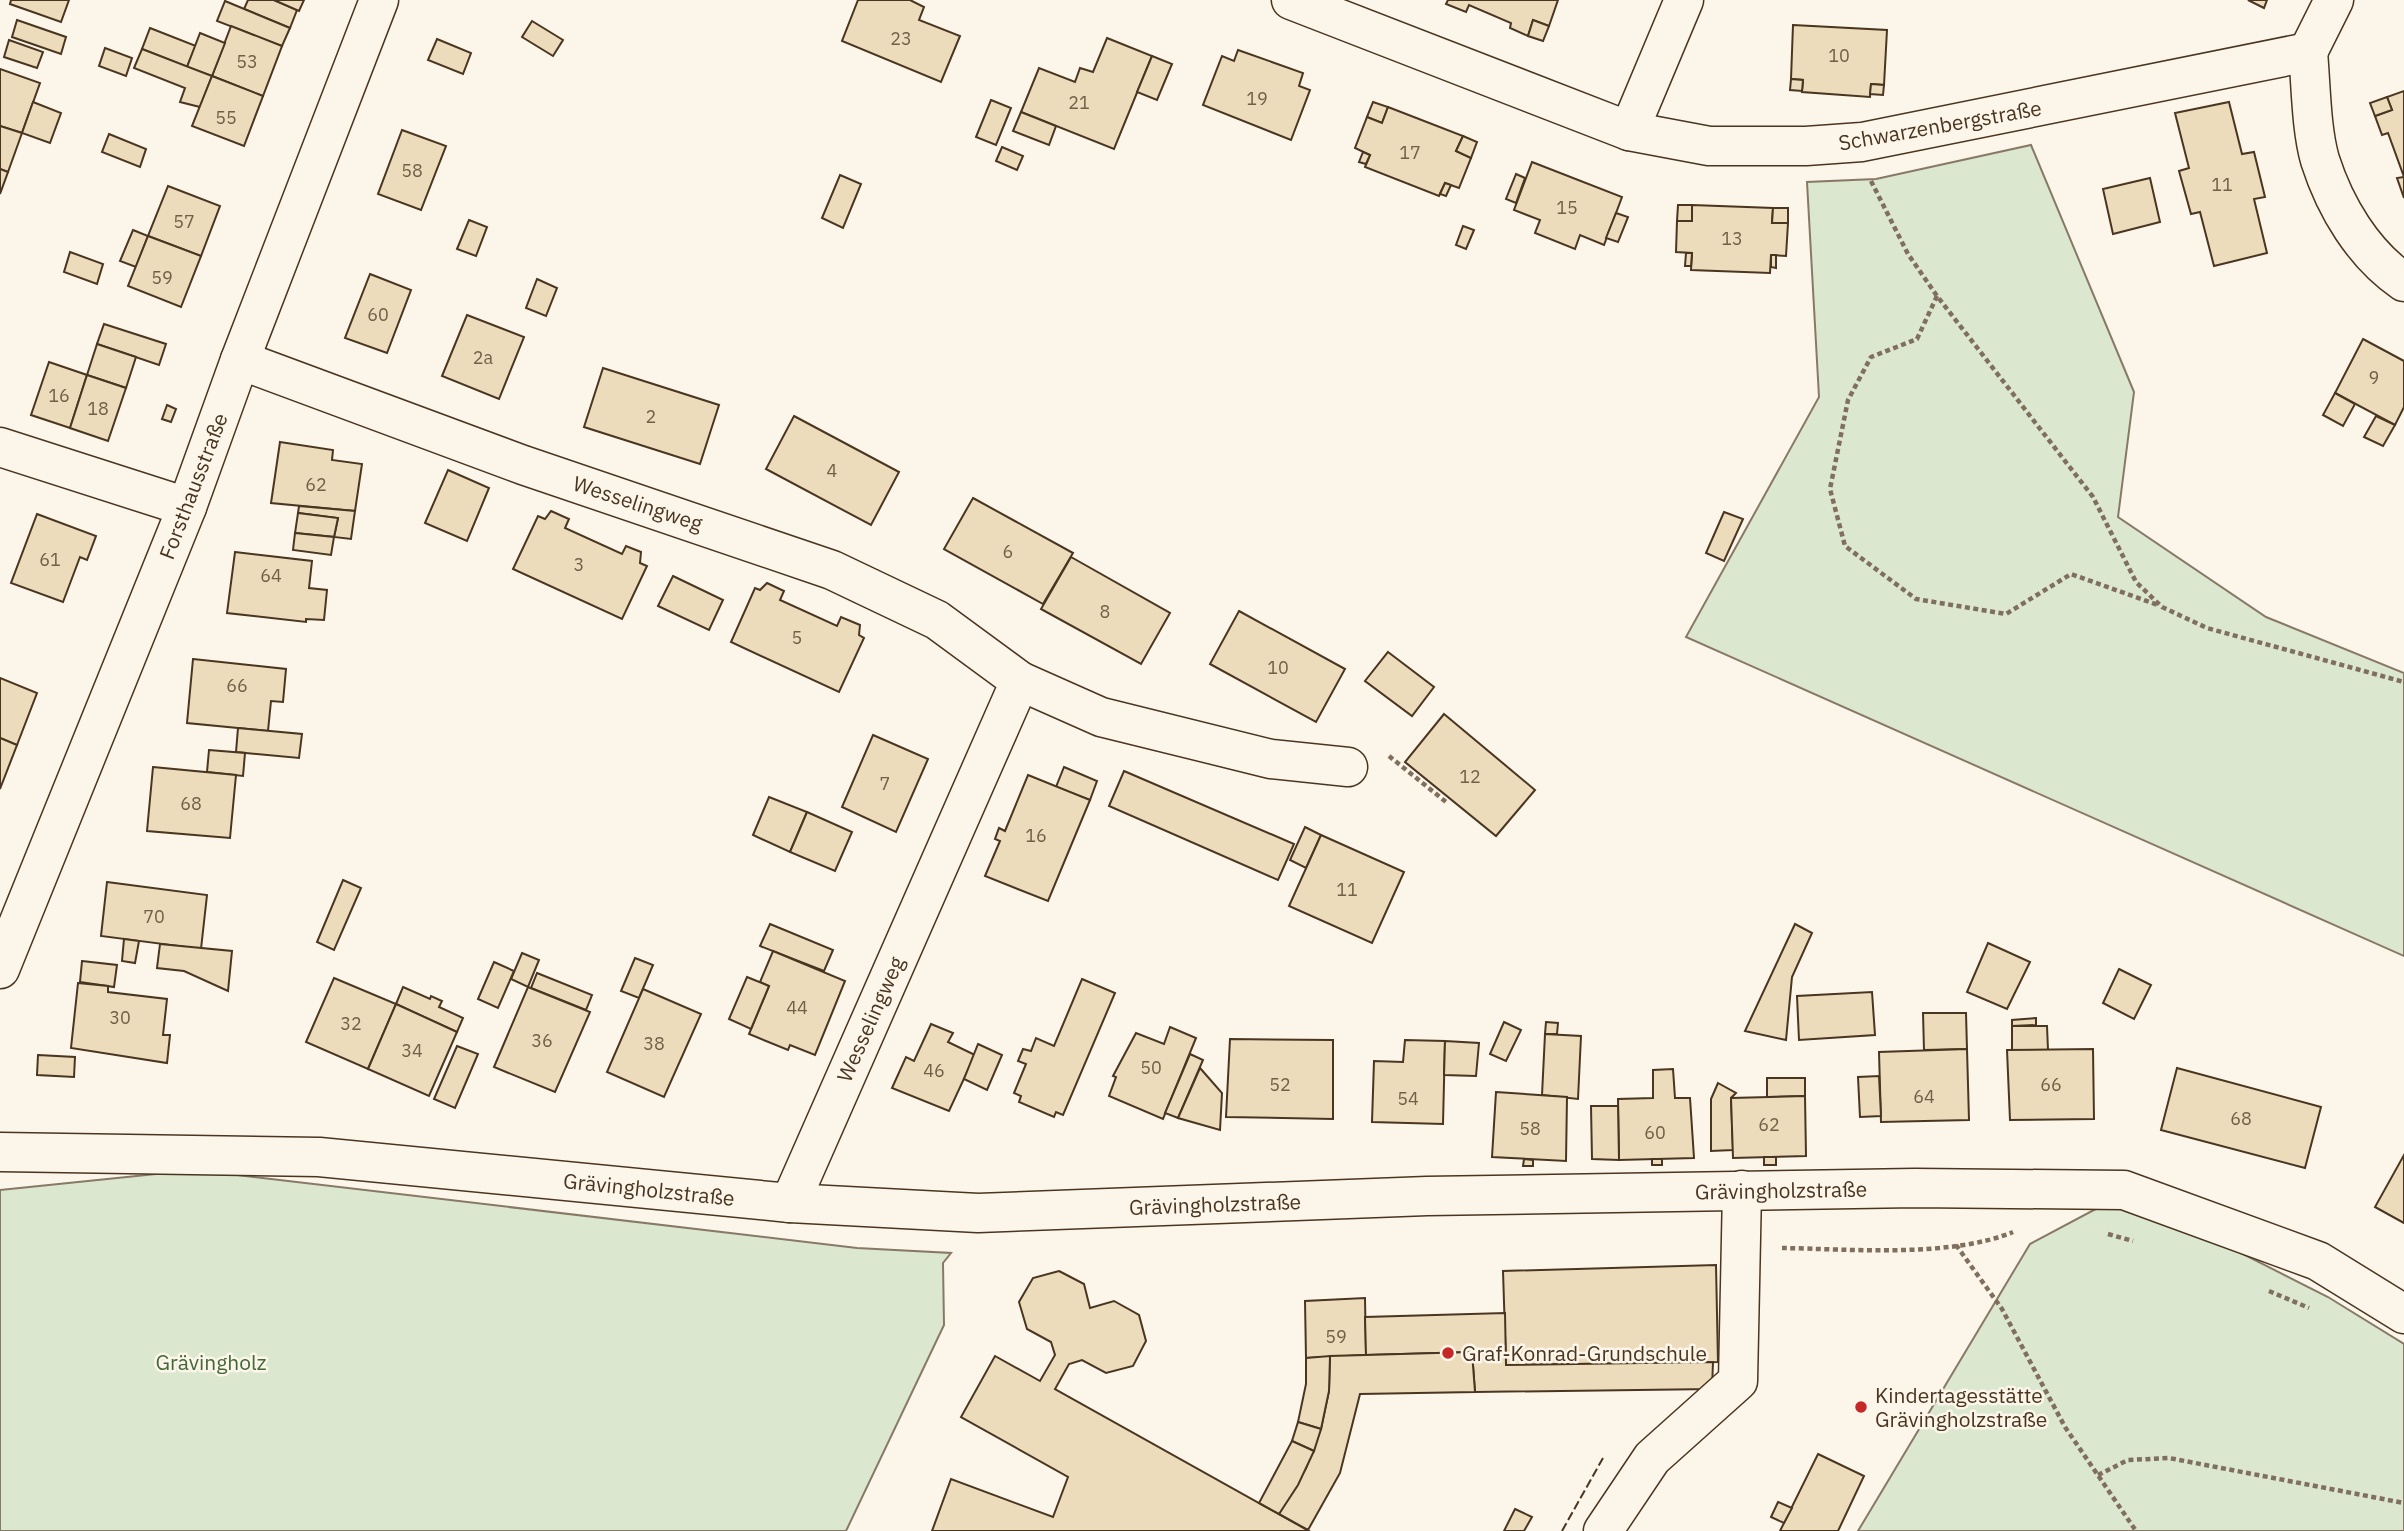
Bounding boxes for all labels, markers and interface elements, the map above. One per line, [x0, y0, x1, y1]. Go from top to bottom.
house number: 23 [890, 27, 912, 50]
house number: 10 [1828, 44, 1850, 67]
house number: 53 [236, 50, 258, 73]
house number: 19 [1246, 87, 1268, 110]
house number: 21 [1068, 91, 1090, 114]
street label: Schwarzenbergstraße [1836, 93, 2044, 157]
house number: 55 [215, 106, 237, 129]
house number: 17 [1399, 141, 1421, 164]
house number: 58 [401, 159, 423, 182]
house number: 11 [2211, 173, 2233, 196]
house number: 15 [1556, 196, 1578, 219]
house number: 57 [173, 210, 195, 233]
house number: 13 [1721, 227, 1743, 250]
house number: 59 [151, 266, 173, 289]
house number: 60 [367, 303, 389, 326]
house number: 2a [473, 346, 494, 369]
house number: 9 [2369, 366, 2379, 389]
house number: 16 [48, 384, 70, 407]
house number: 18 [87, 397, 109, 420]
house number: 2 [646, 405, 656, 428]
street label: Forsthausstraße [152, 409, 234, 563]
house number: 4 [827, 459, 838, 482]
street label: Wesselingweg [570, 469, 706, 537]
house number: 62 [305, 473, 327, 496]
house number: 6 [1003, 540, 1013, 563]
house number: 61 [39, 548, 61, 571]
house number: 3 [574, 553, 584, 576]
house number: 64 [260, 564, 282, 587]
house number: 8 [1100, 600, 1110, 623]
house number: 5 [792, 626, 802, 649]
house number: 10 [1267, 656, 1289, 679]
house number: 66 [226, 674, 248, 697]
house number: 12 [1459, 765, 1481, 788]
house number: 7 [880, 772, 890, 795]
house number: 68 [180, 792, 202, 815]
house number: 16 [1025, 824, 1047, 847]
house number: 11 [1336, 878, 1358, 901]
house number: 70 [143, 905, 165, 928]
street label: Wesselingweg [830, 952, 910, 1086]
house number: 44 [786, 996, 808, 1019]
house number: 30 [109, 1006, 131, 1029]
house number: 32 [340, 1012, 362, 1035]
house number: 36 [531, 1029, 553, 1052]
house number: 38 [643, 1032, 665, 1055]
house number: 34 [401, 1039, 423, 1062]
house number: 50 [1140, 1056, 1162, 1079]
house number: 46 [923, 1059, 945, 1082]
house number: 52 [1269, 1073, 1291, 1096]
house number: 66 [2040, 1073, 2062, 1096]
house number: 64 [1913, 1085, 1935, 1108]
house number: 54 [1397, 1087, 1419, 1110]
house number: 68 [2230, 1107, 2252, 1130]
house number: 62 [1758, 1113, 1780, 1136]
house number: 58 [1519, 1117, 1541, 1140]
house number: 60 [1644, 1121, 1666, 1144]
street label: Grävingholzstraße [562, 1166, 736, 1212]
street label: Grävingholzstraße [1695, 1174, 1867, 1206]
street label: Grävingholzstraße [1128, 1187, 1302, 1221]
house number: 59 [1325, 1325, 1347, 1348]
place label: Graf-Konrad-Grundschule [1462, 1339, 1707, 1367]
marker: Graf-Konrad-Grundschule [1440, 1345, 1456, 1361]
park label: Grävingholz [155, 1348, 267, 1376]
place label: Kindertagesstätte Grävingholzstraße [1875, 1381, 2047, 1433]
marker: Kindertagesstätte Grävingholzstraße [1853, 1399, 1869, 1415]

